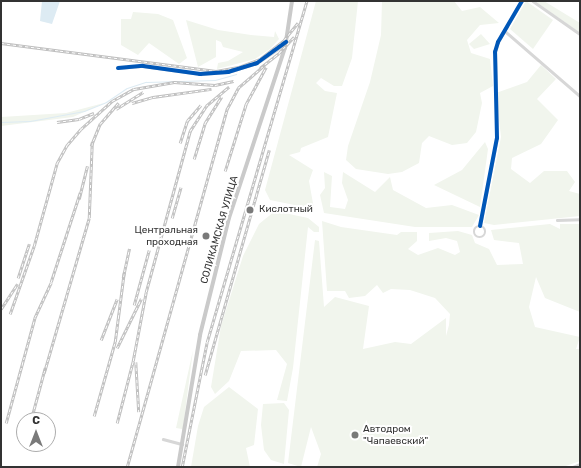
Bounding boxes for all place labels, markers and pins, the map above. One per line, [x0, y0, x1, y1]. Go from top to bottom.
marker: Кислотный [244, 204, 256, 216]
place label: Кислотный [259, 204, 313, 216]
place label: Центральная проходная [135, 224, 198, 248]
marker: Центральная проходная [201, 231, 211, 241]
place label: Автодром "Чапаевский" [363, 423, 428, 446]
marker: Автодром "Чапаевский" [350, 430, 360, 440]

